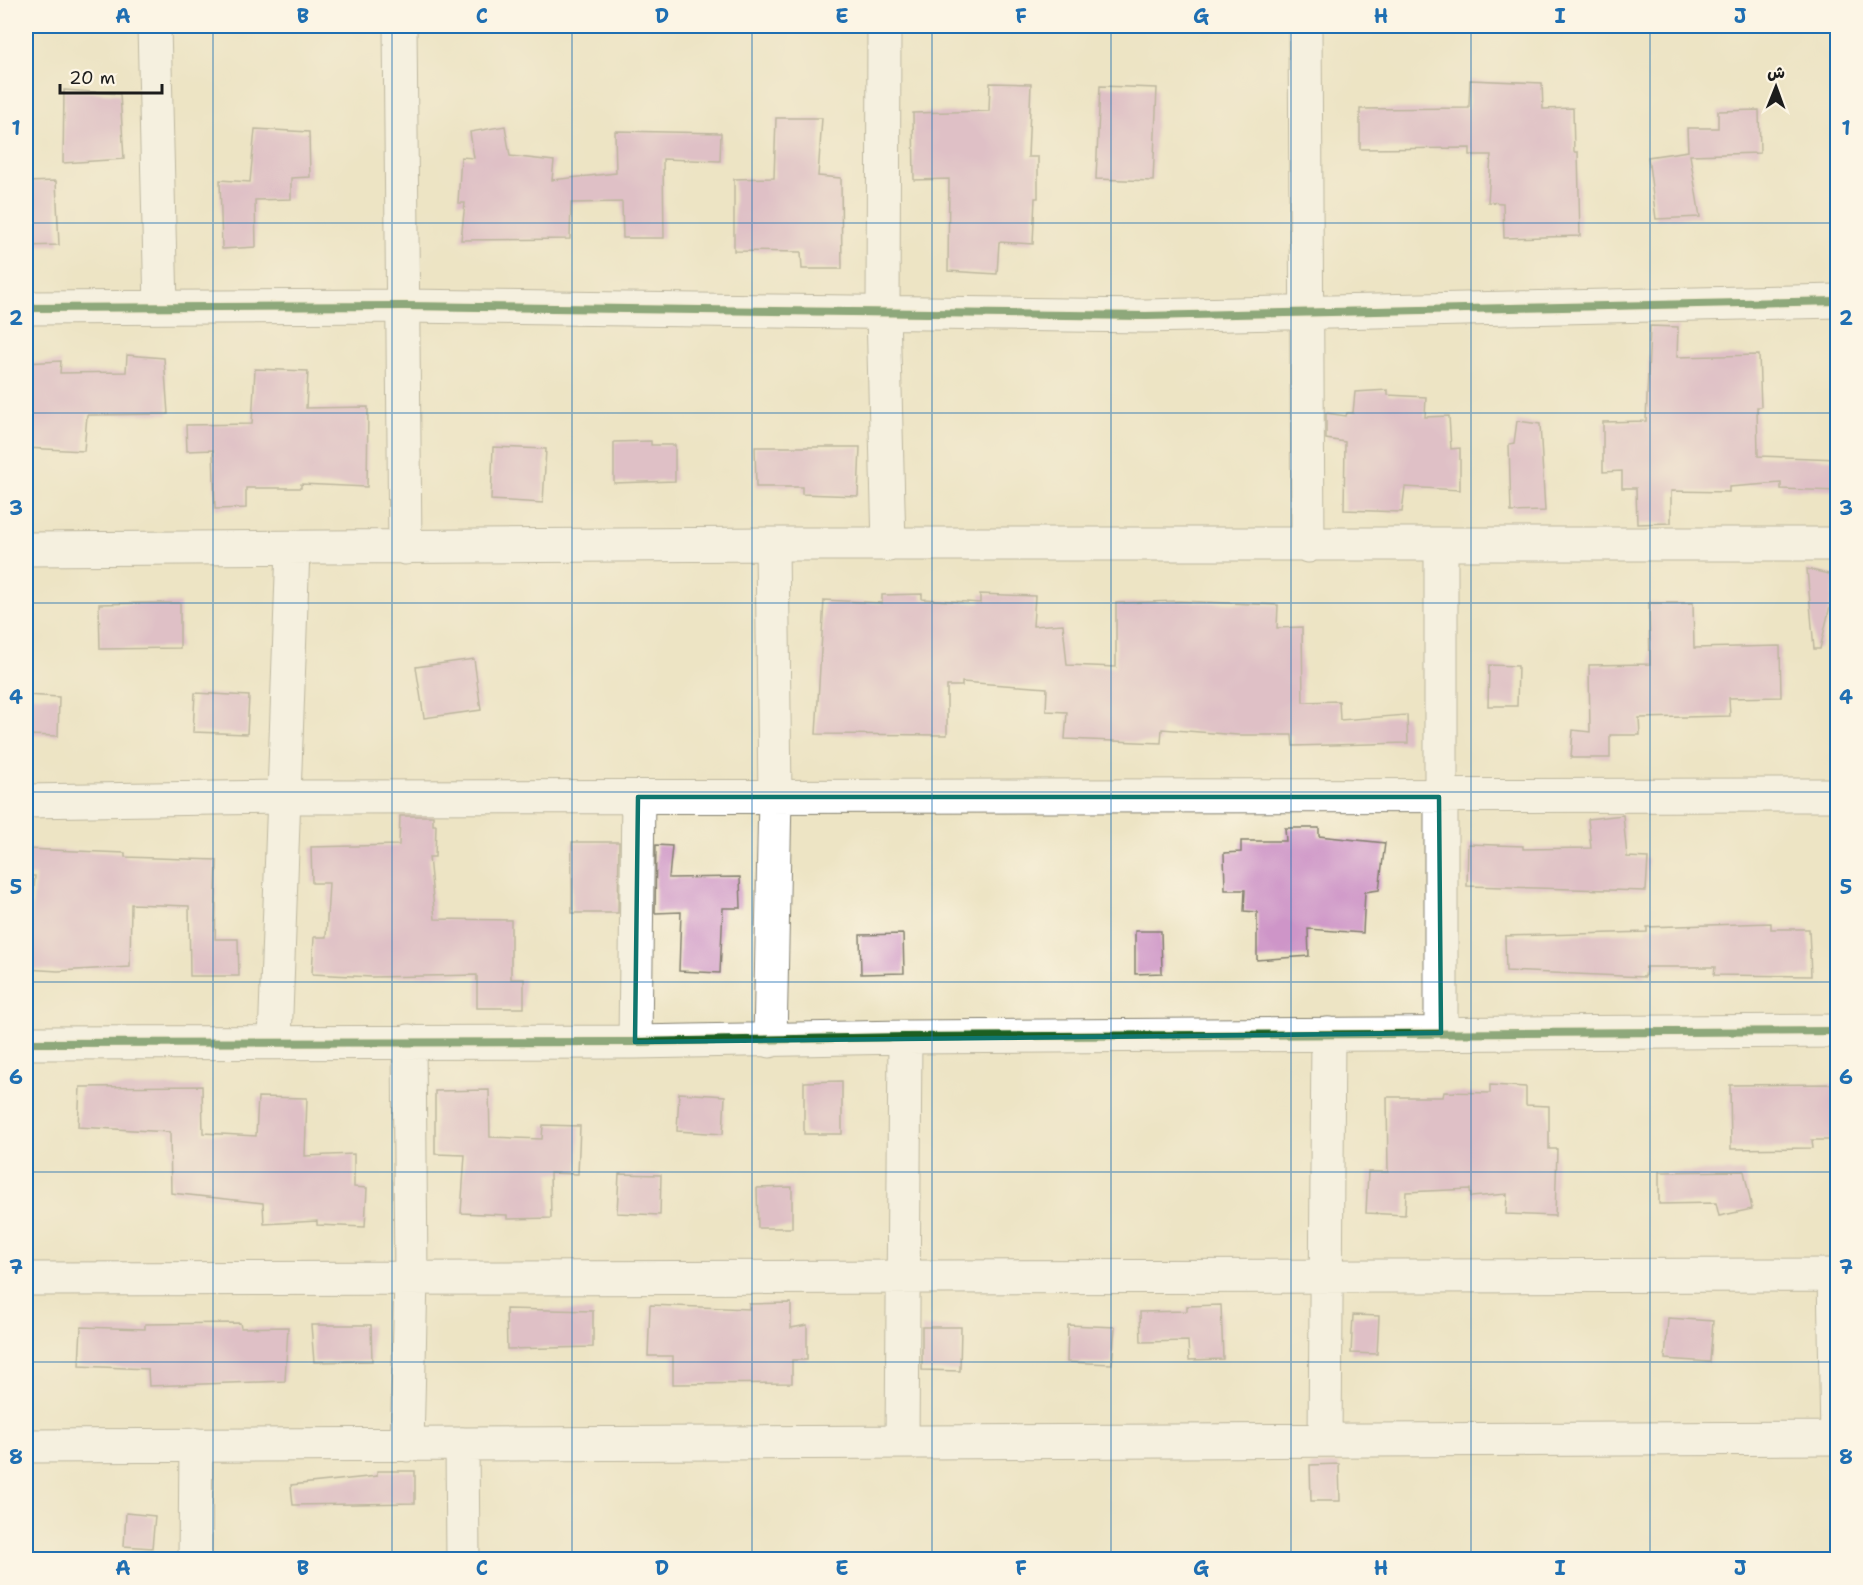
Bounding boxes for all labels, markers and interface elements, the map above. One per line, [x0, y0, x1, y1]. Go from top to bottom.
text: A [115, 3, 131, 29]
text: B [297, 3, 309, 29]
text: C [476, 3, 488, 29]
text: D [655, 3, 669, 29]
text: E [835, 3, 849, 29]
text: F [1015, 3, 1027, 29]
text: G [1193, 3, 1209, 29]
text: H [1374, 3, 1388, 29]
text: I [1554, 3, 1566, 29]
text: J [1734, 3, 1747, 29]
scale bar [60, 57, 162, 95]
north arrow [1746, 57, 1806, 117]
text: ش [1767, 62, 1785, 83]
text: 20 m [69, 66, 115, 90]
text: 1 [11, 115, 21, 141]
text: 1 [1841, 115, 1851, 141]
text: 2 [9, 305, 23, 331]
text: 2 [1839, 305, 1853, 331]
text: 3 [9, 495, 23, 521]
text: 3 [1839, 495, 1853, 521]
text: 4 [9, 684, 23, 710]
text: 4 [1839, 684, 1853, 710]
text: 5 [10, 874, 22, 900]
text: 5 [1840, 874, 1852, 900]
text: 6 [9, 1064, 23, 1090]
text: 6 [1839, 1064, 1853, 1090]
text: 7 [9, 1254, 23, 1280]
text: 7 [1839, 1254, 1853, 1280]
text: 8 [9, 1444, 23, 1470]
text: 8 [1839, 1444, 1853, 1470]
text: A [115, 1555, 131, 1581]
text: B [297, 1555, 309, 1581]
text: C [476, 1555, 488, 1581]
text: D [655, 1555, 669, 1581]
text: E [835, 1555, 849, 1581]
text: F [1015, 1555, 1027, 1581]
text: G [1193, 1555, 1209, 1581]
text: H [1374, 1555, 1388, 1581]
text: I [1554, 1555, 1566, 1581]
text: J [1734, 1555, 1747, 1581]

